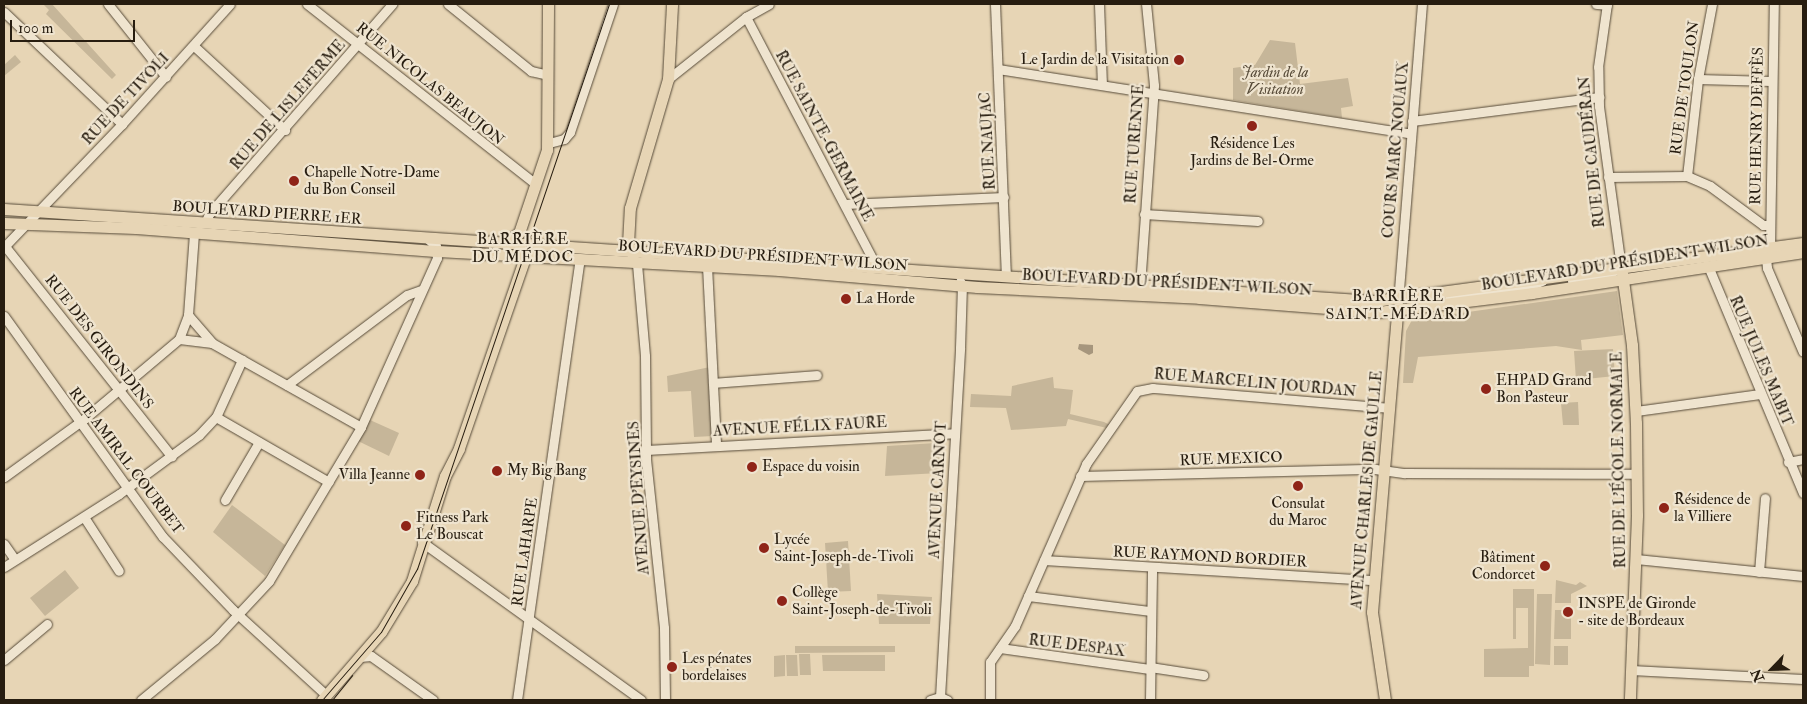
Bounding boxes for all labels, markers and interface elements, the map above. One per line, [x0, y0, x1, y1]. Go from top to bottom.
scale bar [12, 10, 138, 42]
text: 100 m [18, 19, 53, 38]
street label: RUE NICOLAS BEAUJON [352, 19, 508, 149]
street label: RUE DE TOULON [1667, 20, 1703, 156]
street label: RUE DE LISLEFERME [227, 36, 349, 174]
street label: RUE SAINTE-GERMAINE [771, 47, 877, 225]
street label: RUE HENRY DEFFÈS [1747, 47, 1767, 205]
street label: RUE DE TIVOLI [79, 49, 173, 149]
place label: Le Jardin de la Visitation [1021, 51, 1169, 69]
marker: Le Jardin de la Visitation [1173, 54, 1185, 66]
street label: COURS MARC NOUAUX [1379, 61, 1413, 239]
park label: Jardin de la Visitation [1241, 63, 1309, 98]
street label: RUE DE CAUDÉRAN [1575, 75, 1609, 229]
street label: RUE TURENNE [1122, 84, 1148, 204]
street label: RUE NAUJAC [976, 92, 1000, 190]
marker: Résidence Les Jardins de Bel-Orme [1246, 120, 1258, 132]
place label: Résidence Les Jardins de Bel-Orme [1190, 134, 1314, 169]
place label: Chapelle Notre-Dame du Bon Conseil [304, 163, 439, 198]
marker: Chapelle Notre-Dame du Bon Conseil [288, 175, 300, 187]
street label: BOULEVARD PIERRE 1ER [172, 197, 362, 229]
district label: BARRIÈRE DU MÉDOC [471, 229, 575, 267]
street label: BOULEVARD DU PRÉSIDENT WILSON [1480, 231, 1770, 295]
street label: BOULEVARD DU PRÉSIDENT WILSON [617, 237, 909, 275]
street label: BOULEVARD DU PRÉSIDENT WILSON [1021, 266, 1313, 300]
street label: RUE DES GIRONDINS [41, 271, 157, 413]
district label: BARRIÈRE SAINT-MÉDARD [1324, 286, 1472, 324]
place label: La Horde [856, 290, 915, 308]
marker: La Horde [840, 293, 852, 305]
street label: RUE JULES MABIT [1725, 293, 1797, 429]
street label: RUE DE L'ÉCOLE NORMALE [1608, 352, 1630, 568]
street label: RUE MARCELIN JOURDAN [1153, 365, 1357, 401]
street label: AVENUE CHARLES DE GAULLE [1348, 370, 1386, 610]
place label: EHPAD Grand Bon Pasteur [1496, 371, 1592, 406]
marker: EHPAD Grand Bon Pasteur [1480, 383, 1492, 395]
street label: RUE AMIRAL COURBET [65, 384, 187, 538]
street label: AVENUE FÉLIX FAURE [713, 413, 887, 441]
street label: AVENUE D'EYSINES [625, 421, 653, 575]
street label: AVENUE CARNOT [925, 421, 951, 559]
street label: RUE MEXICO [1179, 448, 1283, 470]
place label: Espace du voisin [762, 458, 860, 476]
marker: Espace du voisin [746, 461, 758, 473]
place label: My Big Bang [507, 462, 586, 480]
marker: My Big Bang [491, 465, 503, 477]
place label: Villa Jeanne [338, 466, 410, 484]
marker: Villa Jeanne [414, 469, 426, 481]
marker: Consulat du Maroc [1292, 480, 1304, 492]
place label: Résidence de la Villiere [1674, 490, 1750, 525]
place label: Consulat du Maroc [1269, 494, 1327, 529]
street label: RUE LAHARPE [508, 496, 542, 608]
marker: Résidence de la Villiere [1658, 502, 1670, 514]
place label: Fitness Park Le Bouscat [416, 508, 489, 543]
marker: Fitness Park Le Bouscat [400, 520, 412, 532]
place label: Lycée Saint-Joseph-de-Tivoli [774, 530, 914, 565]
marker: Lycée Saint-Joseph-de-Tivoli [758, 542, 770, 554]
street label: RUE RAYMOND BORDIER [1112, 543, 1308, 571]
place label: Bâtiment Condorcet [1472, 548, 1535, 583]
marker: Bâtiment Condorcet [1539, 560, 1551, 572]
place label: Collège Saint-Joseph-de-Tivoli [792, 583, 932, 618]
place label: INSPE de Gironde - site de Bordeaux [1578, 594, 1696, 629]
marker: Collège Saint-Joseph-de-Tivoli [776, 595, 788, 607]
marker: INSPE de Gironde - site de Bordeaux [1562, 606, 1574, 618]
street label: RUE DESPAX [1028, 631, 1126, 661]
north arrow [1747, 644, 1797, 694]
place label: Les pénates bordelaises [682, 649, 751, 684]
marker: Les pénates bordelaises [666, 661, 678, 673]
text: N [1748, 666, 1768, 684]

